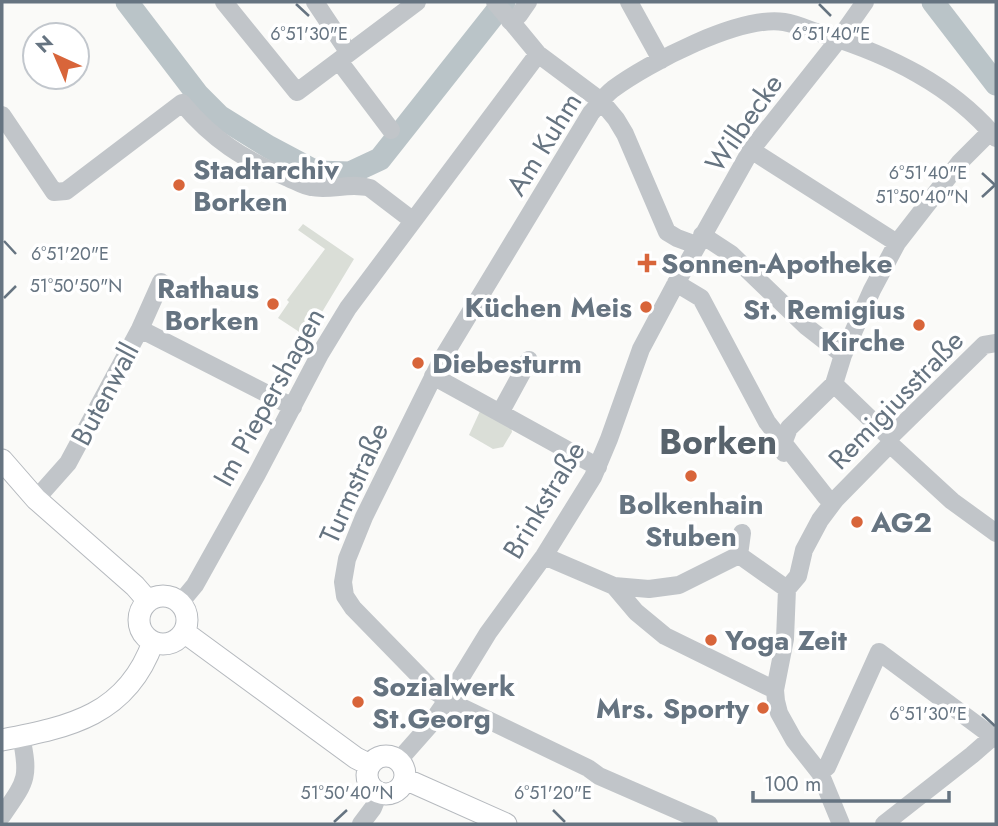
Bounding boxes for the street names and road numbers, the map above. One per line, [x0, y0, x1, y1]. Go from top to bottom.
street label: Wilbecke [695, 66, 793, 180]
street label: Am Kuhm [496, 84, 592, 204]
street label: Im Piepershagen [203, 300, 335, 494]
street label: Remigiusstraße [819, 321, 973, 479]
street label: Butenwall [61, 335, 149, 453]
street label: Turmstraße [309, 416, 399, 550]
street label: Brinkstraße [493, 433, 595, 567]

